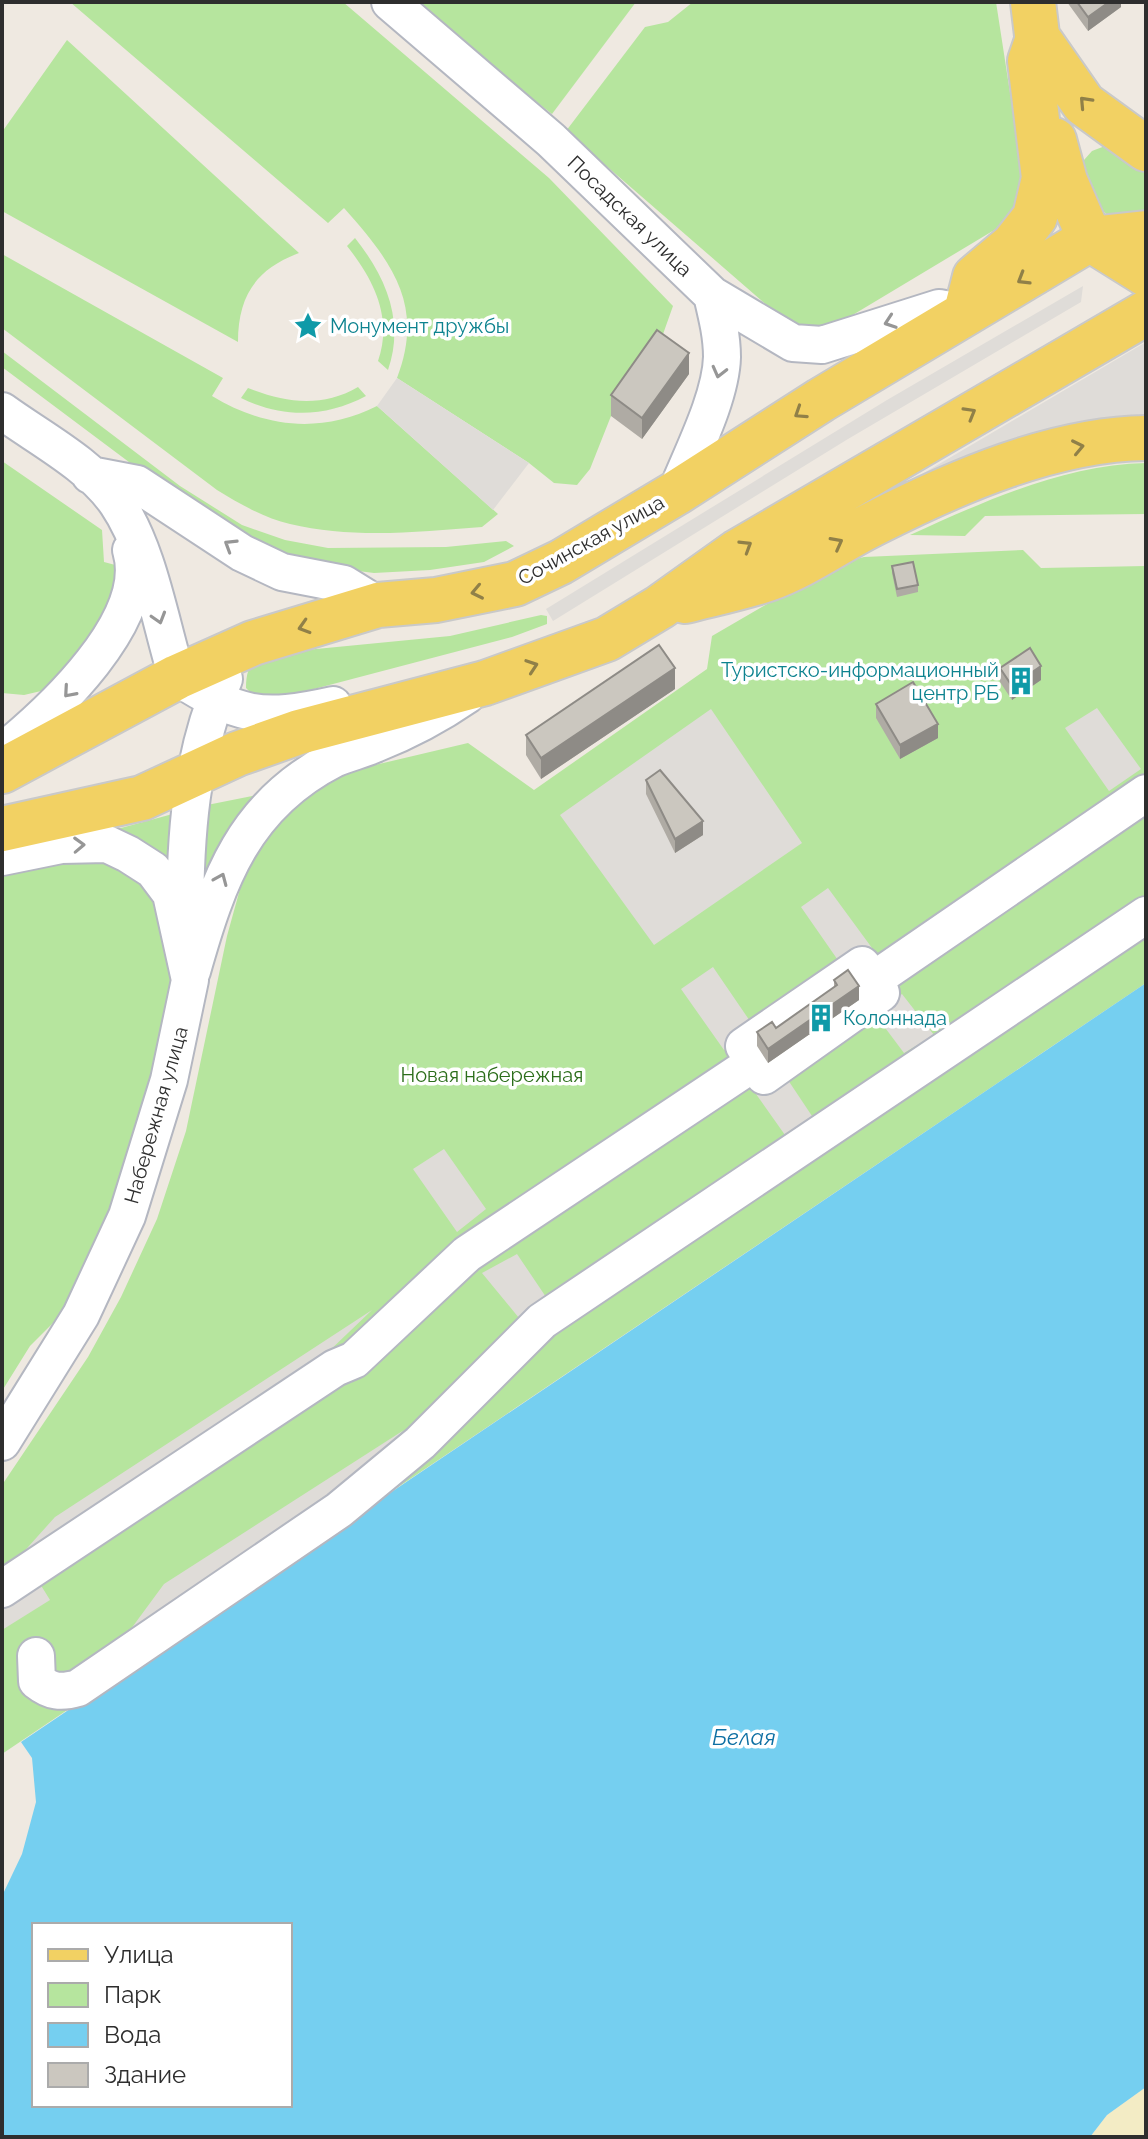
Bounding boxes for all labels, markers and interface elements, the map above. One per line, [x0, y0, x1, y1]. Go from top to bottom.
one-way arrow [1079, 97, 1094, 111]
street label: Посадская улица [563, 151, 697, 281]
one-way arrow [1017, 269, 1032, 284]
place icon: Монумент дружбы [293, 311, 323, 341]
one-way arrow [884, 312, 898, 328]
place label: Монумент дружбы [330, 314, 509, 338]
one-way arrow [711, 365, 728, 378]
one-way arrow [795, 403, 809, 418]
one-way arrow [961, 407, 976, 423]
one-way arrow [1071, 439, 1084, 456]
street label: Сочинская улица [514, 490, 668, 590]
one-way arrow [829, 537, 843, 552]
one-way arrow [224, 540, 238, 555]
one-way arrow [737, 540, 752, 556]
one-way arrow [470, 583, 484, 600]
one-way arrow [150, 610, 166, 624]
one-way arrow [297, 618, 311, 634]
place label: Туристско-информационный центр РБ [721, 658, 999, 705]
one-way arrow [525, 660, 539, 676]
building icon: Туристско-информационный центр РБ [1006, 666, 1036, 696]
one-way arrow [64, 682, 79, 697]
one-way arrow [73, 836, 86, 853]
one-way arrow [212, 873, 228, 887]
building icon: Колоннада [806, 1003, 836, 1033]
place label: Колоннада [843, 1006, 947, 1030]
street label: Набережная улица [119, 1024, 193, 1206]
park label: Новая набережная [401, 1063, 583, 1087]
water label: Белая [712, 1724, 776, 1750]
legend [32, 1923, 292, 2107]
text: Улица [104, 1940, 174, 1969]
text: Парк [104, 1980, 162, 2009]
text: Вода [104, 2020, 161, 2049]
text: Здание [104, 2060, 186, 2089]

